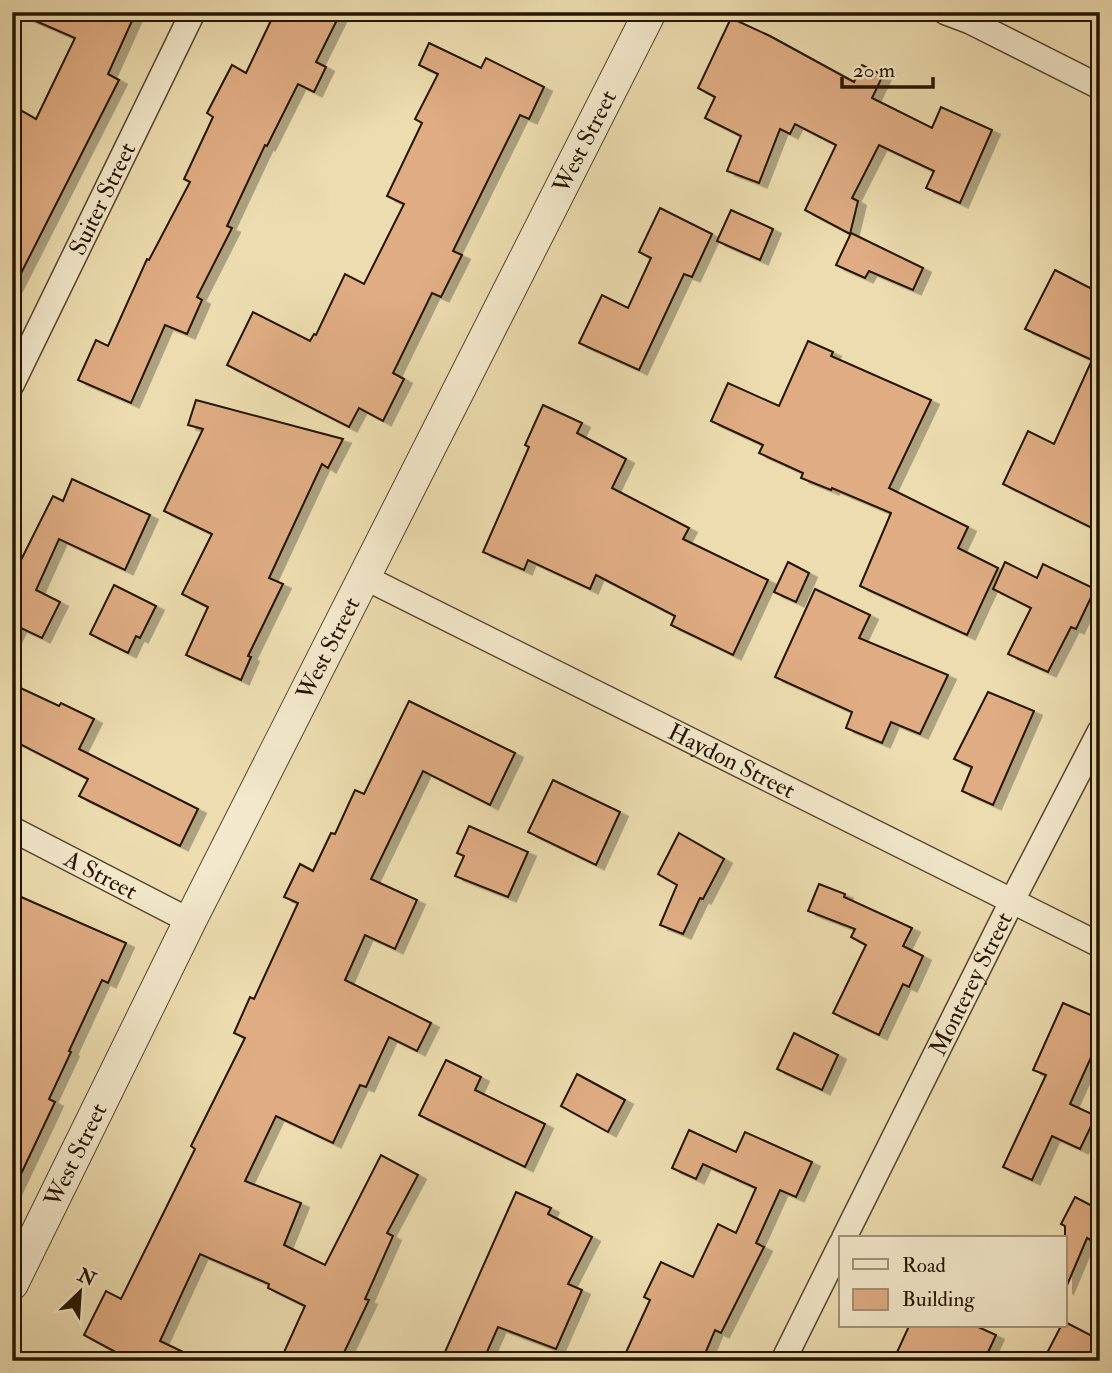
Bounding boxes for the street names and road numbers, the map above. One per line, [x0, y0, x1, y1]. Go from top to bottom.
street label: West Street [545, 85, 624, 199]
street label: Suiter Street [62, 137, 143, 260]
street label: West Street [289, 591, 367, 706]
street label: Haydon Street [663, 716, 801, 806]
street label: A Street [58, 843, 143, 907]
street label: Monterey Street [922, 907, 1020, 1061]
street label: West Street [37, 1098, 114, 1212]

